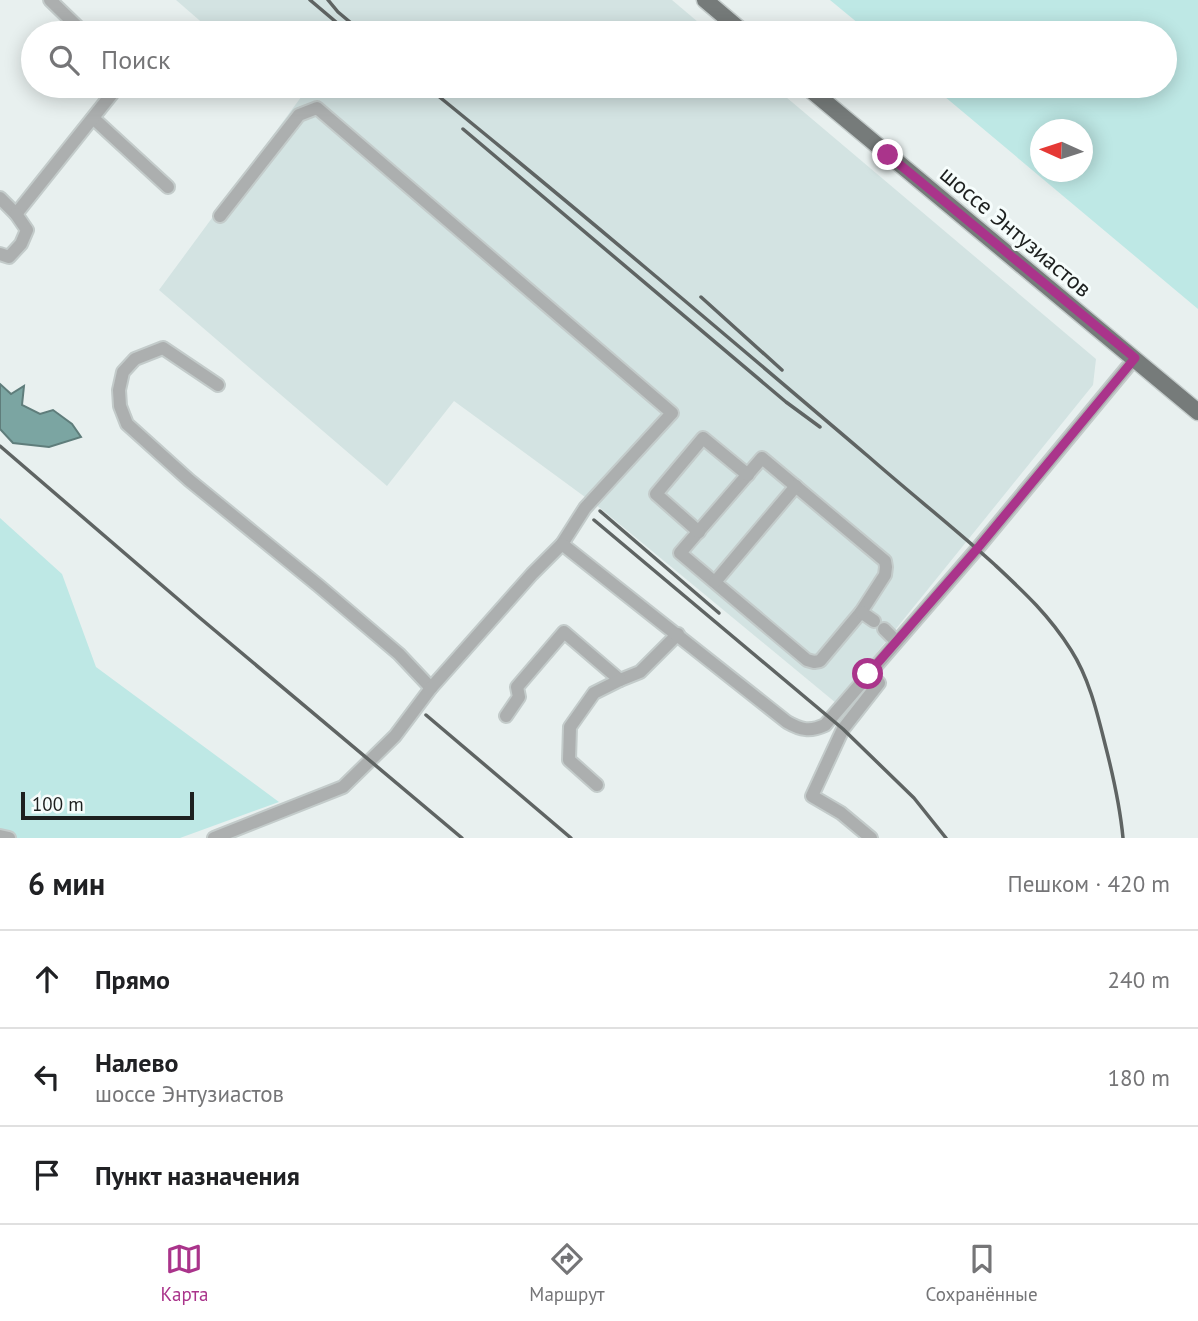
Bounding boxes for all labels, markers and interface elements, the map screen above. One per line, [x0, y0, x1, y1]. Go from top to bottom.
search box [21, 21, 1177, 98]
icon: search [45, 41, 83, 79]
text: Поиск [101, 43, 170, 76]
north arrow [1030, 119, 1093, 182]
route end [872, 139, 903, 170]
street label: шоссе Энтузиастов [934, 159, 1098, 303]
route start [852, 658, 883, 689]
scale bar [21, 789, 194, 821]
text: 100 m [32, 792, 84, 816]
text: 6 мин [28, 864, 105, 903]
text: Пешком · 420 m [1007, 869, 1170, 898]
icon: ahead [28, 960, 66, 998]
text: Прямо [95, 963, 170, 996]
text: 240 m [1108, 965, 1170, 994]
text: Налево [95, 1046, 179, 1079]
icon: left [28, 1058, 66, 1096]
text: 180 m [1108, 1063, 1170, 1092]
text: шоссе Энтузиастов [95, 1079, 284, 1108]
icon: arrive [28, 1156, 66, 1194]
text: Пункт назначения [95, 1159, 300, 1192]
tab: Карта [160, 1240, 208, 1306]
tab: Маршрут [529, 1240, 605, 1306]
tab: Сохранённые [925, 1240, 1038, 1306]

